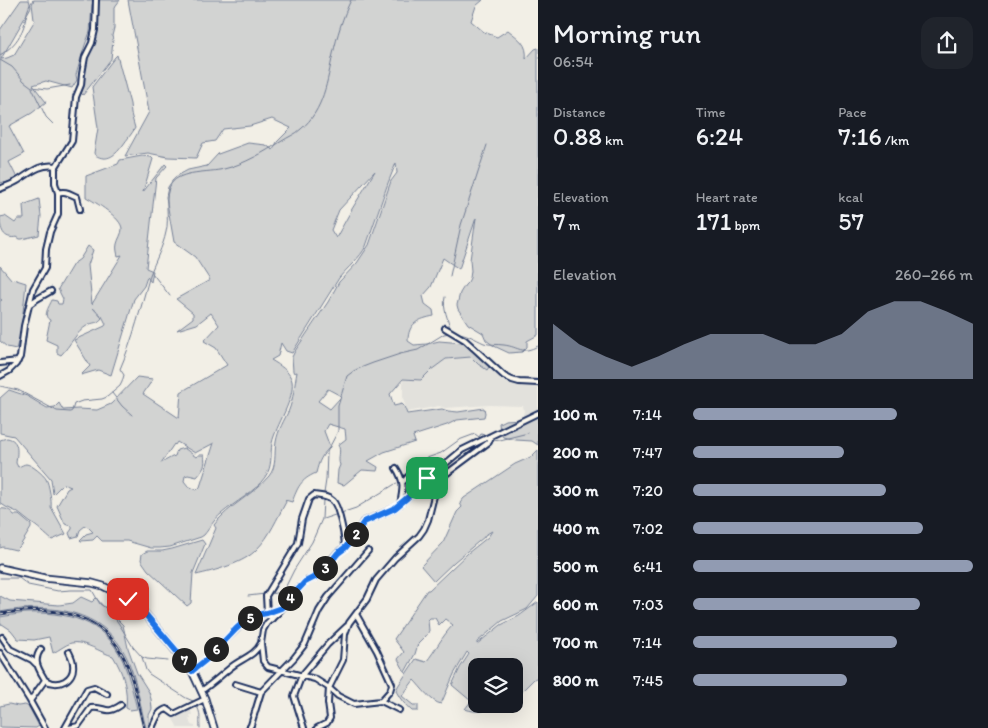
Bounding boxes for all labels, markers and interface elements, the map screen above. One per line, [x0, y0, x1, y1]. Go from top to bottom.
text: Morning run [553, 16, 701, 50]
button: share [921, 17, 973, 69]
text: 06:54 [553, 52, 593, 71]
text: Distance [553, 104, 605, 121]
text: Time [696, 104, 726, 121]
text: Pace [838, 104, 866, 121]
text: 0.88 [553, 121, 602, 151]
text: 6:24 [696, 121, 743, 151]
text: 7:16 [838, 121, 882, 151]
text: km [602, 132, 624, 149]
text: /km [882, 132, 909, 149]
text: Elevation [553, 189, 609, 206]
text: Heart rate [696, 189, 758, 206]
text: kcal [838, 189, 863, 206]
text: 7 [553, 206, 565, 236]
text: 171 [696, 206, 731, 236]
text: 57 [838, 206, 864, 236]
text: m [565, 217, 580, 234]
text: bpm [731, 217, 760, 234]
text: Elevation [553, 265, 617, 284]
text: 260–266 m [895, 265, 973, 284]
text: 100 m [553, 405, 597, 424]
text: 7:14 [633, 405, 662, 424]
text: 200 m [553, 443, 598, 462]
text: 7:47 [633, 443, 662, 462]
pin [406, 457, 448, 499]
icon: arrive [413, 464, 441, 492]
text: 300 m [553, 481, 599, 500]
text: 7:20 [633, 481, 663, 500]
text: 400 m [553, 519, 599, 538]
text: 7:02 [633, 519, 663, 538]
pin: 2 [344, 522, 368, 546]
text: 2 [353, 526, 360, 543]
pin: 3 [312, 556, 338, 580]
text: 500 m [553, 557, 598, 576]
text: 6:41 [633, 557, 662, 576]
text: 3 [322, 560, 329, 577]
pin [107, 578, 149, 620]
icon: check [114, 585, 142, 613]
pin: 4 [278, 586, 302, 610]
text: 4 [286, 590, 295, 607]
text: 600 m [553, 595, 598, 614]
text: 7:03 [633, 595, 663, 614]
pin: 5 [238, 606, 262, 630]
text: 5 [247, 610, 254, 627]
text: 700 m [553, 633, 598, 652]
text: 7:14 [633, 633, 662, 652]
pin: 6 [204, 636, 228, 662]
text: 6 [213, 641, 220, 658]
pin: 7 [172, 648, 196, 672]
text: 7 [181, 652, 188, 669]
map controls [468, 658, 523, 713]
button: layers [468, 658, 523, 713]
text: 800 m [553, 671, 599, 690]
text: 7:45 [633, 671, 663, 690]

